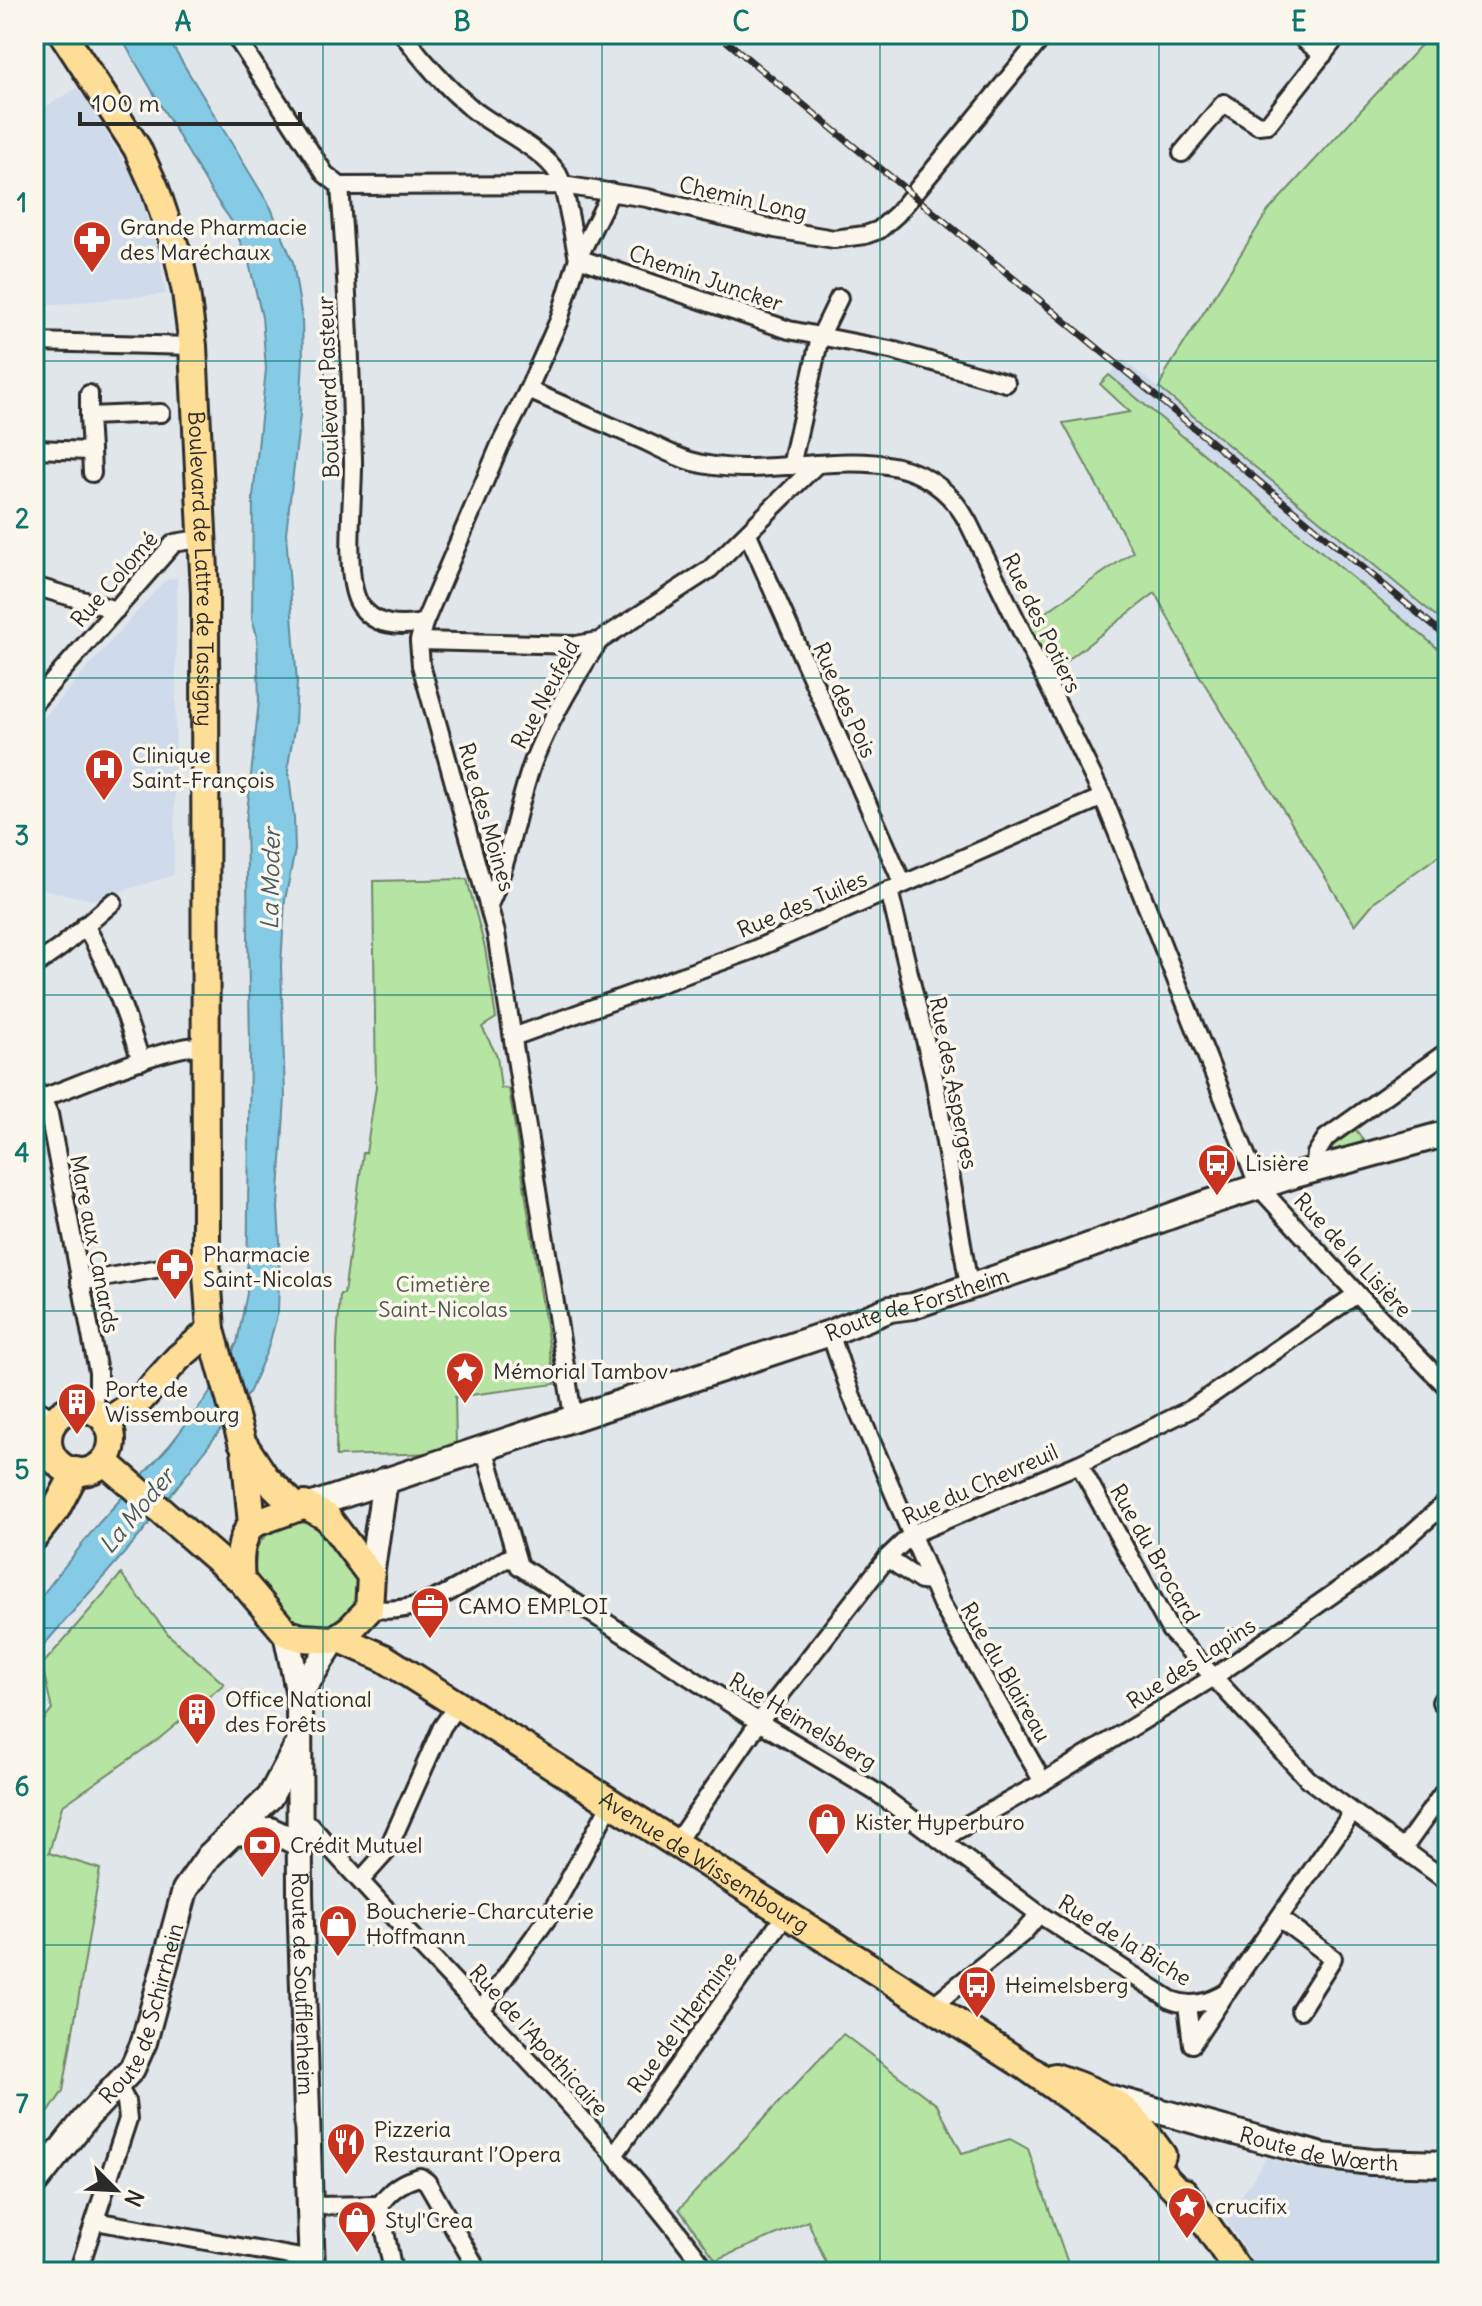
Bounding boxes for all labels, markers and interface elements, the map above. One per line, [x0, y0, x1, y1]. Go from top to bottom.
text: A [175, 5, 192, 38]
text: B [453, 5, 471, 38]
text: C [732, 5, 750, 38]
text: D [1011, 5, 1029, 38]
text: E [1291, 5, 1307, 38]
scale bar [80, 76, 300, 126]
text: 100 m [92, 88, 160, 118]
street label: Chemin Long [676, 170, 810, 226]
text: 1 [17, 186, 27, 219]
place label: Grande Pharmacie des Maréchaux [120, 213, 307, 266]
pharmacy icon: Grande Pharmacie des Maréchaux [71, 219, 113, 274]
street label: Chemin Juncker [625, 239, 787, 317]
street label: Boulevard Pasteur [311, 295, 345, 479]
street label: Boulevard de Lattre de Tassigny [182, 410, 219, 727]
text: 2 [15, 502, 29, 535]
street label: Rue Colomé [64, 525, 164, 633]
street label: Rue des Potiers [996, 549, 1088, 697]
street label: Rue Neufeld [505, 634, 586, 753]
street label: Rue des Pois [807, 638, 883, 762]
street label: Rue des Moines [452, 740, 522, 894]
place label: Clinique Saint-François [132, 741, 275, 794]
hospital icon: Clinique Saint-François [83, 747, 125, 802]
text: 3 [15, 819, 29, 852]
water label: La Moder [254, 825, 286, 930]
street label: Rue des Tuiles [733, 864, 871, 944]
street label: Rue des Asperges [924, 994, 984, 1172]
text: 4 [14, 1136, 30, 1169]
bus stop icon: Lisière [1196, 1142, 1238, 1197]
place label: Lisière [1245, 1149, 1309, 1177]
street label: Mare aux Canards [64, 1153, 126, 1335]
street label: Rue de la Lisière [1288, 1187, 1418, 1323]
place label: Pharmacie Saint-Nicolas [203, 1240, 333, 1293]
pharmacy icon: Pharmacie Saint-Nicolas [154, 1246, 196, 1301]
street label: Route de Forstheim [821, 1261, 1013, 1348]
park label: Cimetière Saint-Nicolas [378, 1270, 508, 1323]
place icon: Mémorial Tambov [444, 1350, 486, 1405]
place label: Mémorial Tambov [493, 1357, 668, 1385]
place label: Porte de Wissembourg [105, 1375, 239, 1428]
building icon: Porte de Wissembourg [56, 1381, 98, 1436]
street label: Rue du Chevreuil [898, 1437, 1062, 1531]
text: 5 [15, 1453, 30, 1486]
water label: La Moder [92, 1459, 182, 1559]
street label: Rue du Brocard [1104, 1479, 1206, 1627]
office icon: CAMO EMPLOI [409, 1585, 451, 1640]
place label: CAMO EMPLOI [458, 1592, 608, 1620]
street label: Rue du Blaireau [955, 1597, 1057, 1747]
street label: Rue des Lapins [1121, 1611, 1261, 1715]
street label: Rue Heimelsberg [724, 1666, 882, 1776]
place label: Office National des Forêts [225, 1685, 372, 1738]
building icon: Office National des Forêts [176, 1691, 218, 1746]
text: 6 [14, 1770, 30, 1803]
street label: Avenue de Wissembourg [594, 1785, 815, 1939]
shop icon: Kister Hyperburo [806, 1801, 848, 1856]
place label: Kister Hyperburo [855, 1808, 1025, 1836]
bank icon: Crédit Mutuel [241, 1824, 283, 1879]
place label: Crédit Mutuel [290, 1831, 423, 1859]
street label: Route de Soufflenheim [286, 1872, 320, 2096]
street label: Rue de la Biche [1053, 1888, 1197, 1992]
place label: Boucherie-Charcuterie Hoffmann [366, 1897, 594, 1950]
shop icon: Boucherie-Charcuterie Hoffmann [317, 1903, 359, 1958]
street label: Route de Schirrhein [93, 1920, 189, 2110]
street label: Rue de l'Hermine [621, 1946, 743, 2098]
street label: Rue de l'Apothicaire [464, 1958, 614, 2122]
bus stop icon: Heimelsberg [956, 1964, 998, 2019]
place label: Heimelsberg [1005, 1971, 1129, 1999]
text: 7 [16, 2087, 29, 2120]
place label: Pizzeria Restaurant l’Opera [374, 2115, 561, 2168]
street label: Route de Wœrth [1237, 2120, 1399, 2177]
restaurant icon: Pizzeria Restaurant l’Opera [325, 2121, 367, 2176]
north arrow [76, 2150, 156, 2230]
text: N [118, 2185, 150, 2211]
place icon: crucifix [1166, 2185, 1208, 2240]
place label: crucifix [1215, 2192, 1287, 2220]
shop icon: Styl'Crea [336, 2199, 378, 2254]
place label: Styl'Crea [385, 2206, 473, 2234]

